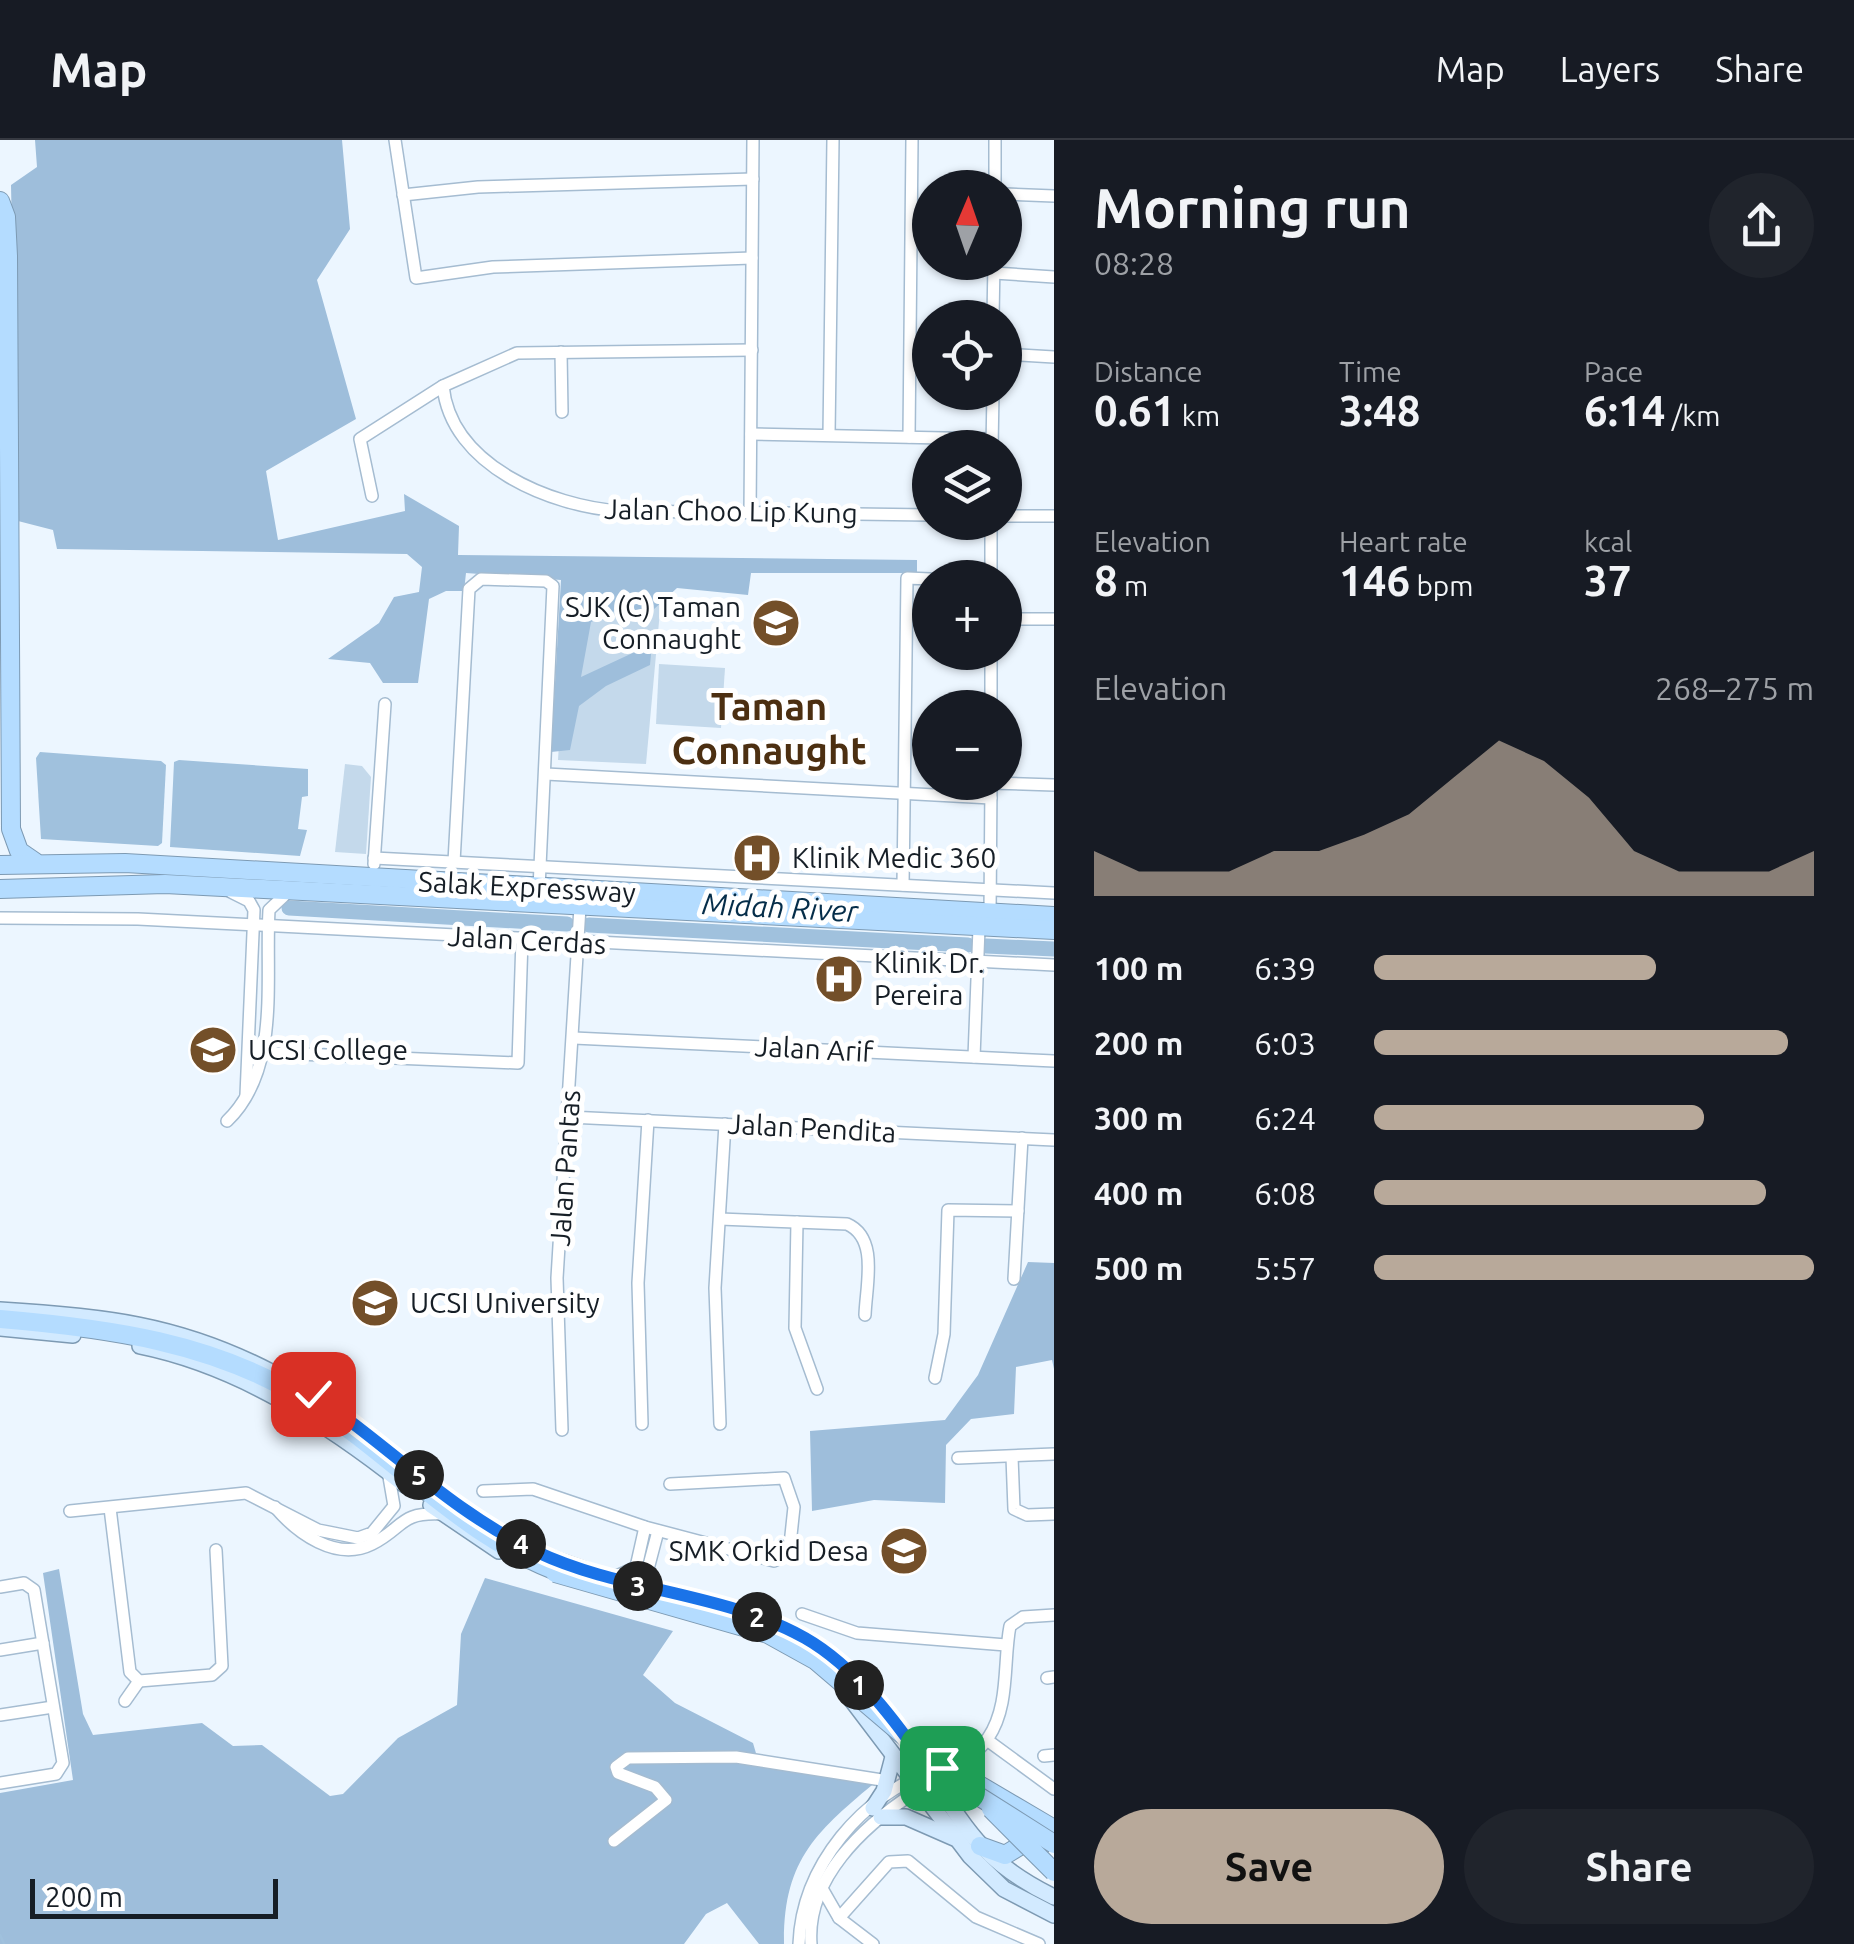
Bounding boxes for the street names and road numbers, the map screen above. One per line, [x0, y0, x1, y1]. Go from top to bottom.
street label: Jalan Choo Lip Kung [604, 493, 858, 528]
street label: Salak Expressway [417, 865, 637, 908]
street label: Jalan Cerdas [447, 920, 607, 959]
street label: Jalan Arif [754, 1030, 874, 1067]
street label: Jalan Pantas [544, 1089, 585, 1247]
street label: Jalan Pendita [727, 1108, 897, 1147]

